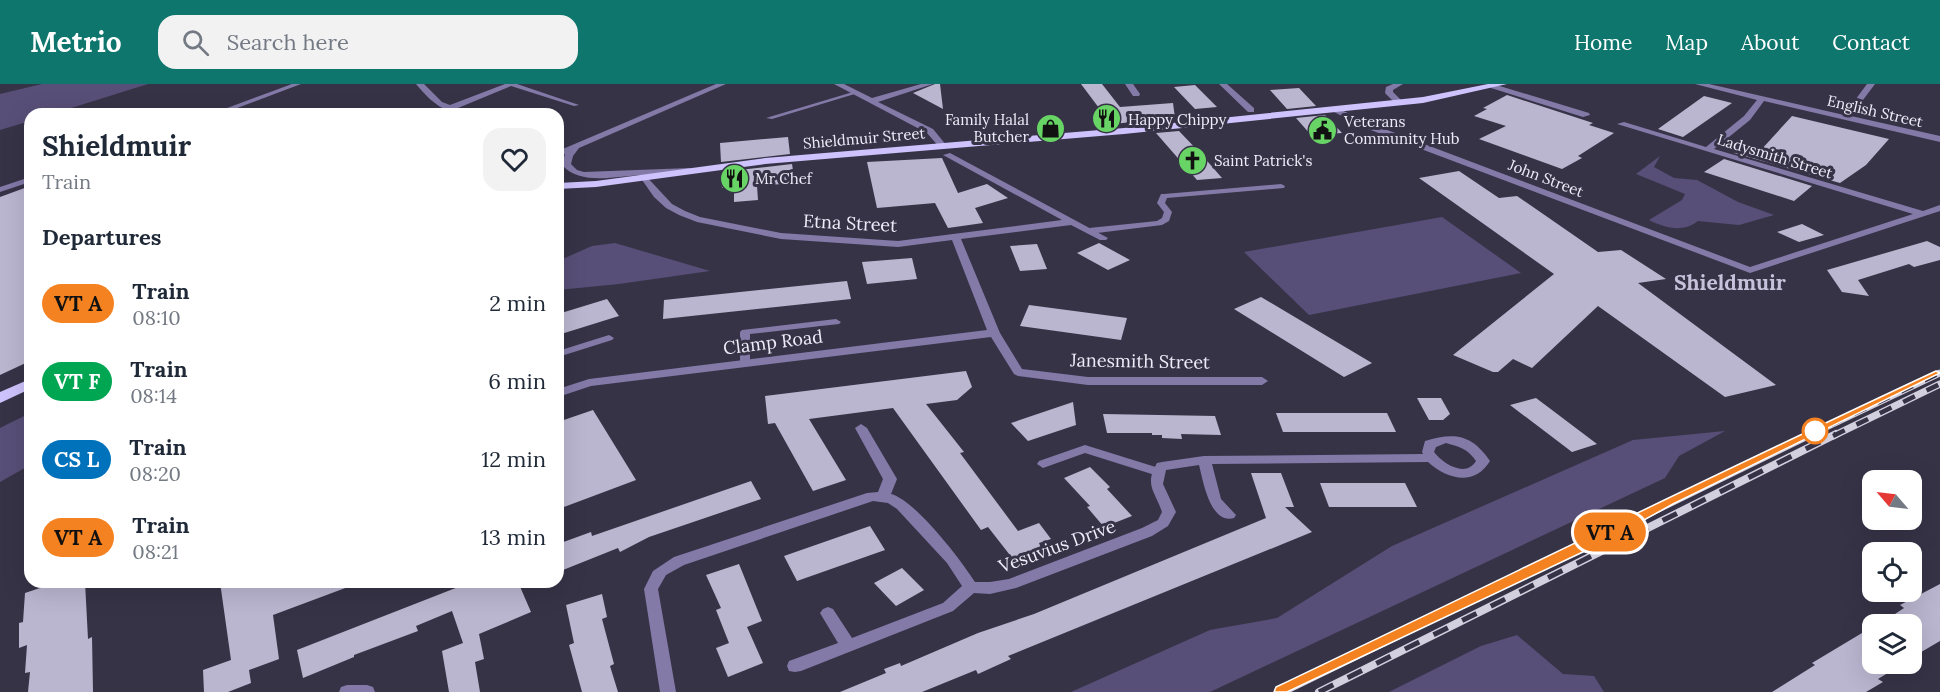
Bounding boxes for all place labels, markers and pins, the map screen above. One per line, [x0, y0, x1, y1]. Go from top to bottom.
restaurant icon: Happy Chippy [1091, 103, 1123, 135]
place label: Family Halal Butcher [945, 110, 1030, 146]
place label: Happy Chippy [1128, 110, 1226, 129]
shop icon: Family Halal Butcher [1034, 112, 1066, 144]
place label: Veterans Community Hub [1343, 112, 1460, 148]
public building icon: Veterans Community Hub [1307, 114, 1339, 146]
church icon: Saint Patrick's [1177, 144, 1209, 176]
place label: Saint Patrick's [1214, 151, 1312, 170]
restaurant icon: Mr Chef [718, 162, 750, 194]
place label: Mr Chef [755, 169, 813, 188]
unlabelled marker [1802, 418, 1828, 444]

